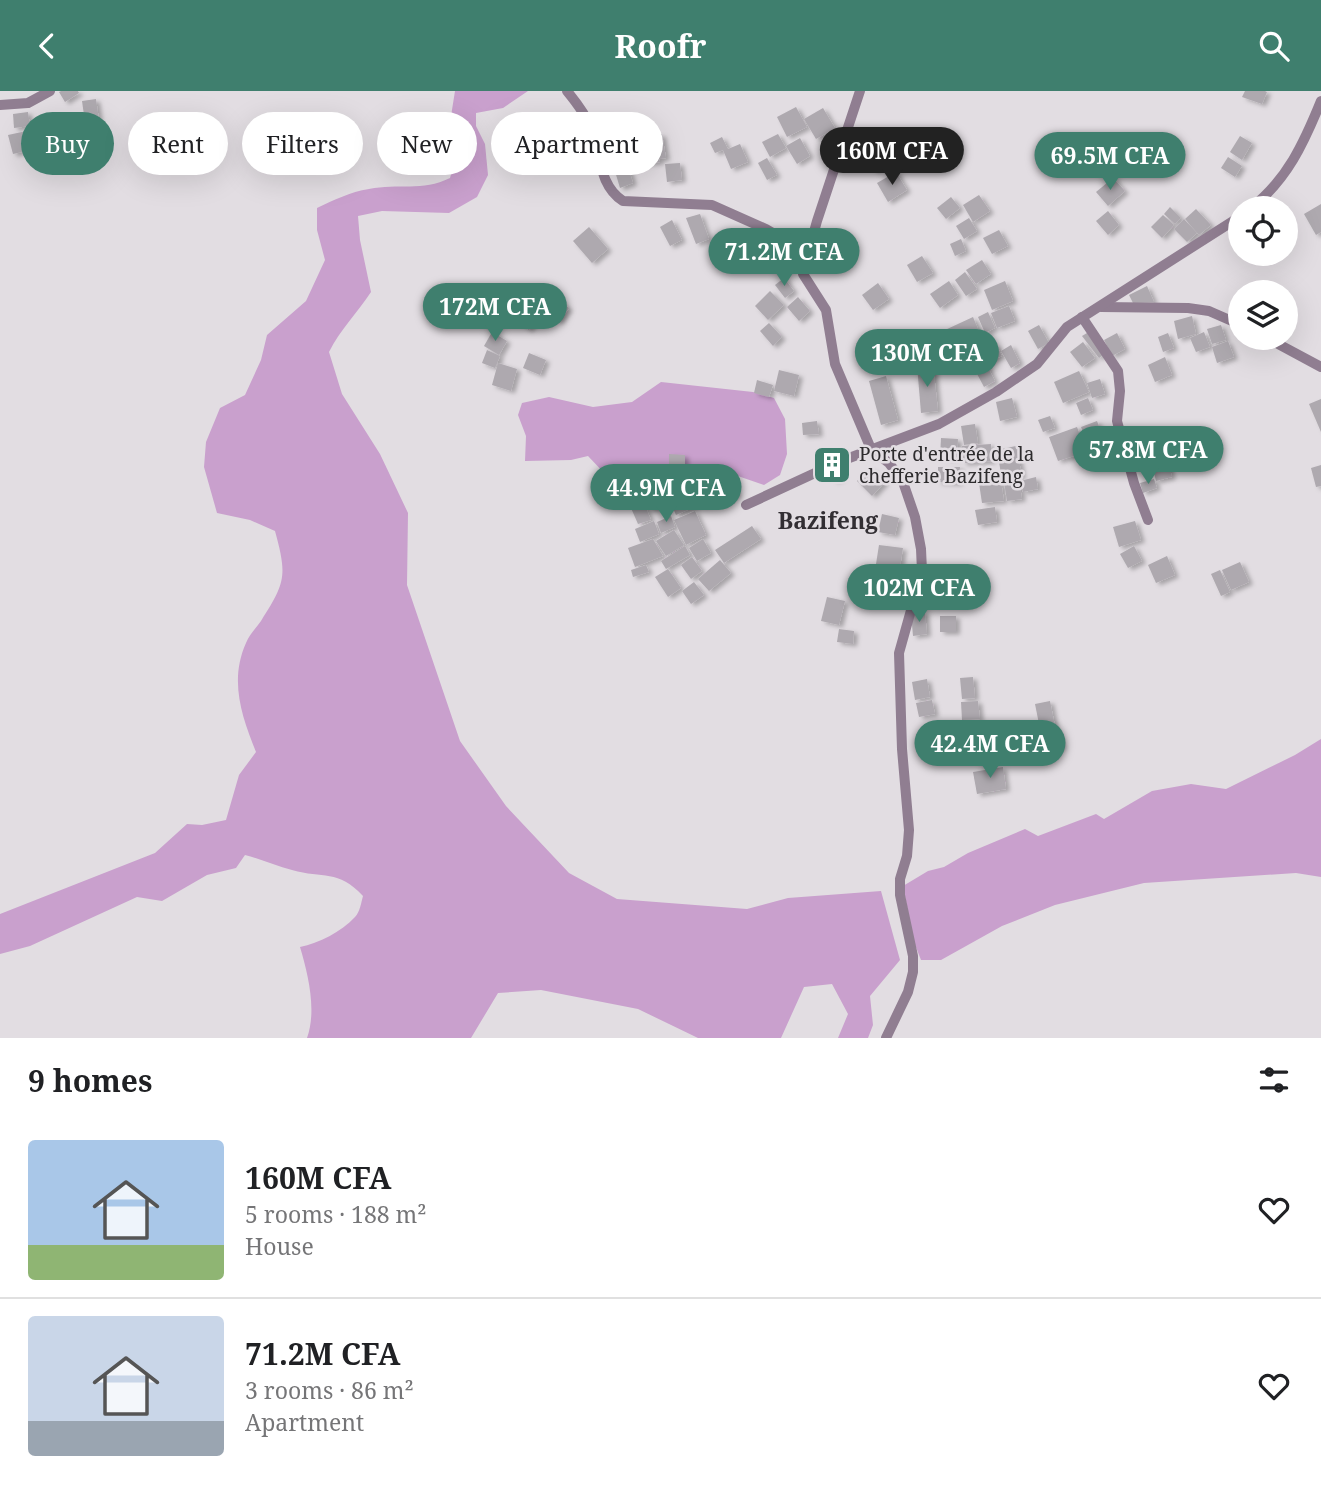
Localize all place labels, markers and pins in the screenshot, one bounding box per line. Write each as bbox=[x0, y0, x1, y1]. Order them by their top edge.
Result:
pin: 160M CFA bbox=[820, 127, 964, 187]
pin: 69.5M CFA bbox=[1030, 133, 1190, 192]
pin: 71.2M CFA bbox=[704, 229, 864, 288]
pin: 172M CFA bbox=[423, 283, 567, 343]
pin: 130M CFA bbox=[855, 329, 999, 389]
pin: 57.8M CFA bbox=[1068, 427, 1228, 486]
place label: Porte d'entrée de la chefferie Bazifeng bbox=[859, 441, 1034, 489]
building icon: Porte d'entrée de la chefferie Bazifeng bbox=[811, 444, 853, 486]
pin: 44.9M CFA bbox=[586, 465, 746, 524]
pin: 102M CFA bbox=[847, 565, 991, 624]
pin: 42.4M CFA bbox=[910, 721, 1070, 780]

